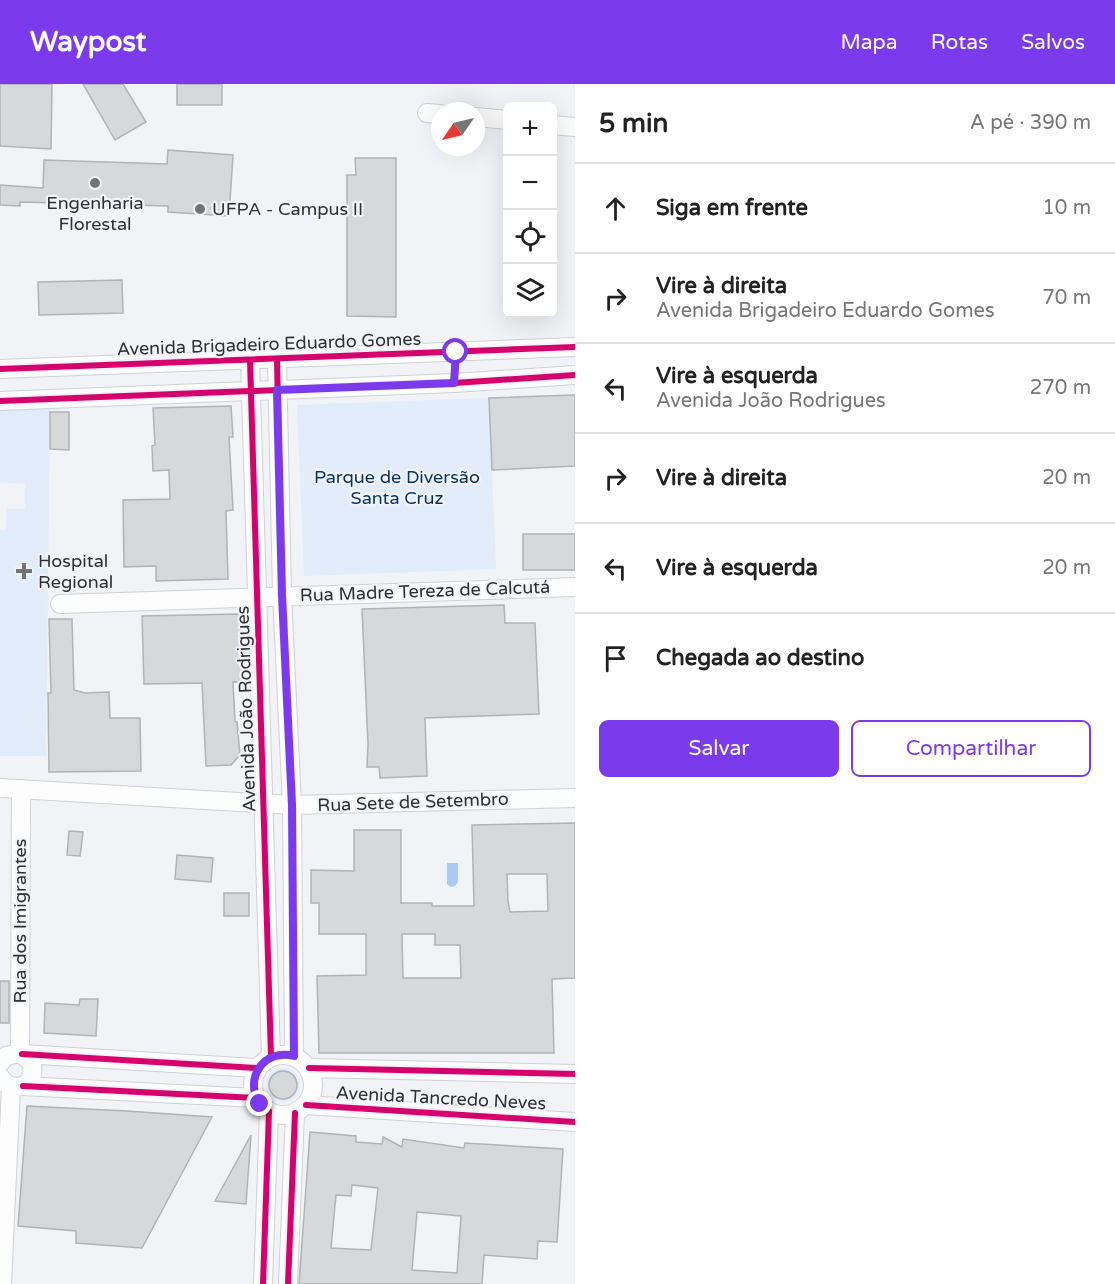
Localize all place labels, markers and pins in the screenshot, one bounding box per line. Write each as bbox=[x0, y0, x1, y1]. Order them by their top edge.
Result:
marker: Engenharia Florestal bbox=[88, 176, 102, 190]
place label: Engenharia Florestal bbox=[46, 192, 144, 235]
place label: UFPA - Campus II bbox=[212, 198, 363, 220]
marker: UFPA - Campus II bbox=[193, 202, 207, 216]
place label: Hospital Regional bbox=[38, 550, 113, 593]
marker: Hospital Regional bbox=[15, 562, 33, 580]

